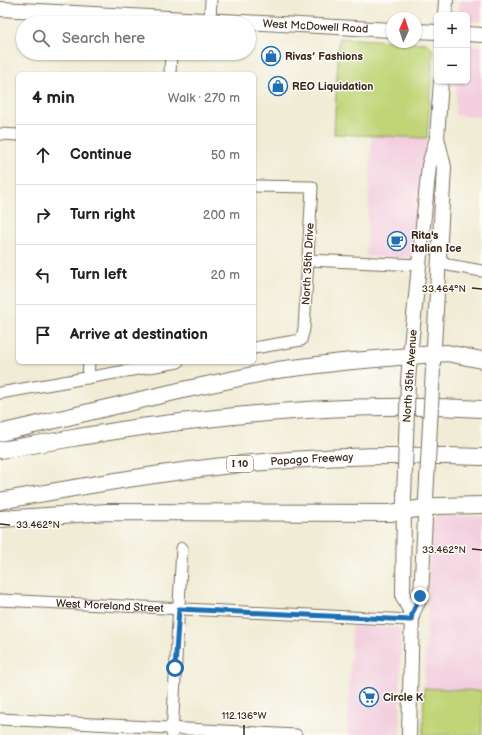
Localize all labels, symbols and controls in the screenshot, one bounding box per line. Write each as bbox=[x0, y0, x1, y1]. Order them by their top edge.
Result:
north arrow bbox=[386, 12, 422, 48]
map controls bbox=[434, 12, 470, 84]
button: + bbox=[434, 12, 470, 48]
search box bbox=[16, 16, 256, 60]
street label: West McDowell Road bbox=[263, 17, 369, 35]
icon: search bbox=[30, 27, 52, 49]
text: Search here bbox=[62, 29, 145, 48]
shop icon: Rivas’ Fashions bbox=[260, 45, 282, 67]
button: − bbox=[434, 48, 470, 84]
place label: Rivas’ Fashions bbox=[285, 50, 364, 63]
shop icon: REO Liquidation bbox=[267, 75, 289, 97]
place label: REO Liquidation bbox=[292, 80, 373, 93]
text: 4 min bbox=[32, 88, 75, 108]
text: Walk · 270 m bbox=[168, 90, 240, 106]
icon: ahead bbox=[32, 144, 54, 166]
text: Continue bbox=[70, 145, 132, 164]
text: 50 m bbox=[211, 147, 240, 163]
icon: right bbox=[32, 204, 54, 226]
text: Turn right bbox=[70, 205, 135, 224]
text: 200 m bbox=[203, 207, 240, 223]
street label: North 35th Drive bbox=[299, 222, 317, 305]
place label: Rita's Italian Ice bbox=[411, 229, 462, 255]
cafe icon: Rita's Italian Ice bbox=[386, 230, 408, 252]
icon: left bbox=[32, 264, 54, 286]
text: Turn left bbox=[70, 265, 127, 284]
text: 20 m bbox=[210, 267, 240, 283]
text: 33.464°N bbox=[422, 283, 466, 295]
icon: arrive bbox=[32, 324, 54, 346]
text: Arrive at destination bbox=[70, 325, 208, 344]
street label: North 35th Avenue bbox=[400, 328, 420, 423]
street label: Papago Freeway bbox=[270, 450, 354, 468]
road number: I 10 bbox=[227, 456, 253, 472]
text: 33.462°N bbox=[16, 519, 60, 531]
text: 33.462°N bbox=[422, 544, 466, 556]
route end bbox=[411, 587, 429, 605]
street label: West Moreland Street bbox=[56, 596, 165, 614]
route start bbox=[166, 659, 184, 677]
supermarket icon: Circle K bbox=[358, 686, 380, 708]
place label: Circle K bbox=[383, 691, 424, 704]
text: 112.136°W bbox=[221, 710, 267, 722]

